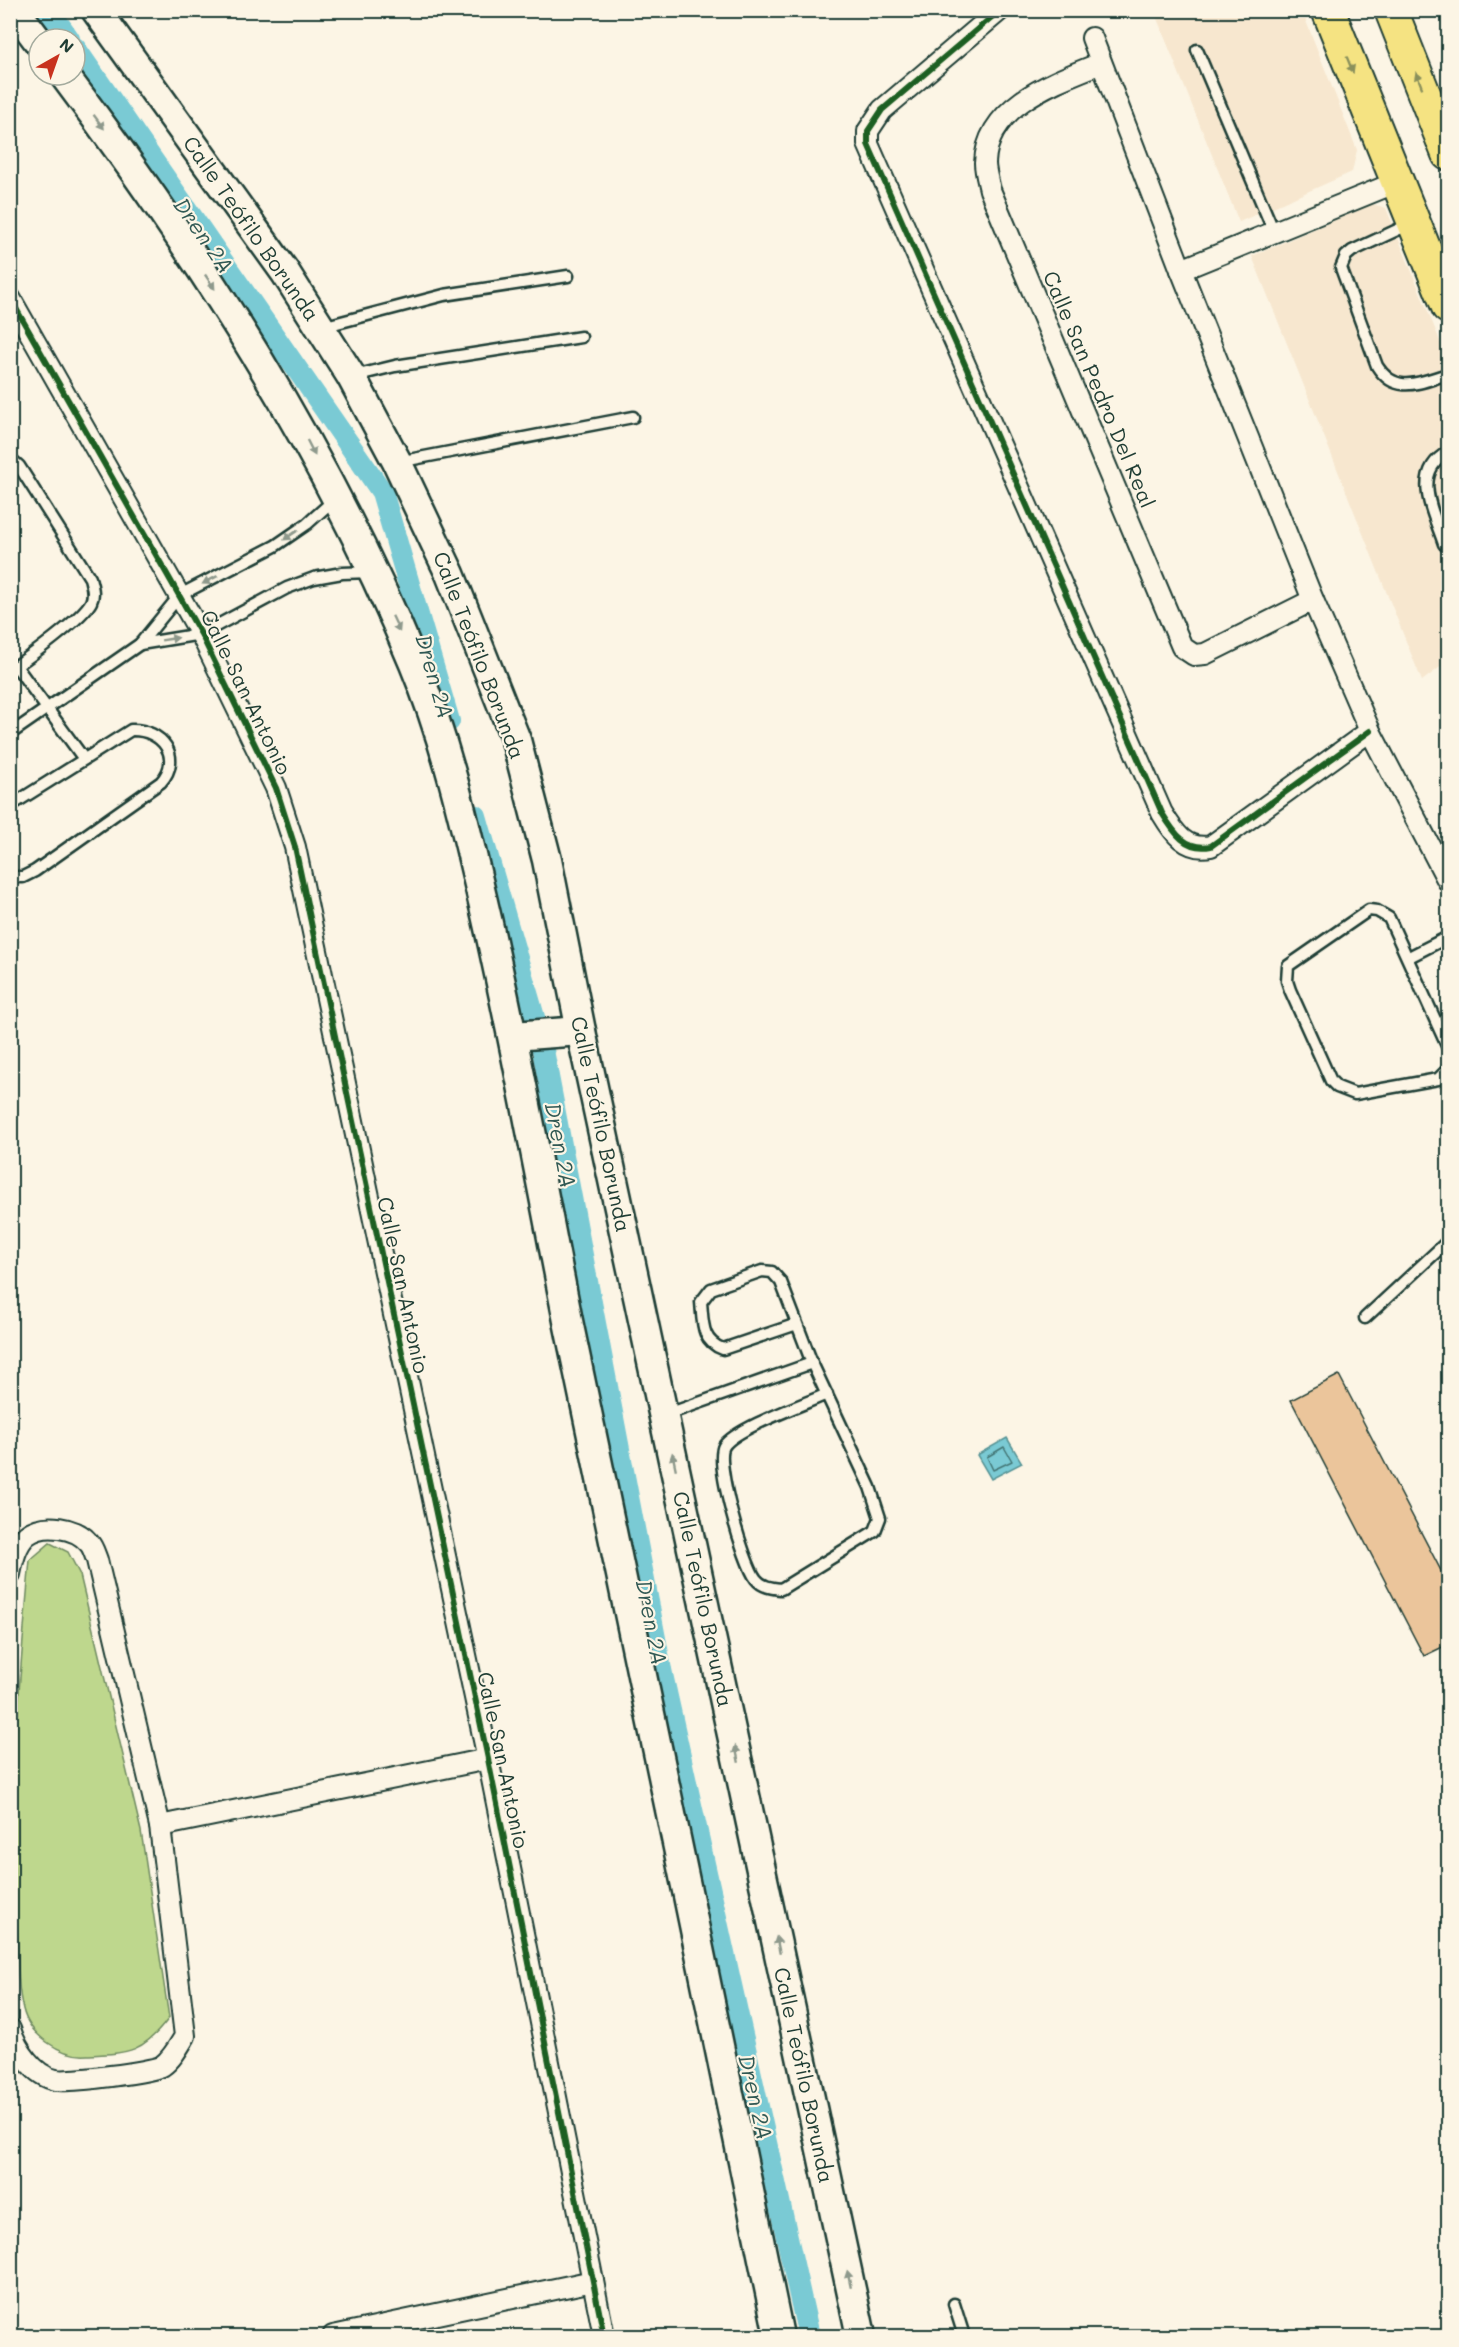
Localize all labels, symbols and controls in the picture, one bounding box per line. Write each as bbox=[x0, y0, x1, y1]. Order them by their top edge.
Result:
north arrow bbox=[27, 27, 87, 87]
text: N bbox=[56, 33, 78, 57]
one-way arrow bbox=[1346, 56, 1355, 74]
one-way arrow bbox=[1414, 71, 1424, 89]
one-way arrow bbox=[92, 114, 104, 129]
street label: Calle Teófilo Borunda bbox=[178, 130, 326, 326]
water label: Dren 2A bbox=[167, 191, 241, 279]
street label: Calle San Pedro Del Real bbox=[1038, 267, 1162, 511]
one-way arrow bbox=[204, 274, 215, 290]
one-way arrow bbox=[307, 440, 316, 457]
one-way arrow bbox=[284, 529, 300, 541]
street label: Calle Teófilo Borunda bbox=[428, 547, 532, 763]
one-way arrow bbox=[202, 575, 219, 585]
street label: Calle San Antonio bbox=[195, 605, 299, 779]
one-way arrow bbox=[391, 616, 400, 633]
water label: Dren 2A bbox=[409, 630, 461, 722]
one-way arrow bbox=[161, 635, 180, 644]
street label: Calle Teófilo Borunda bbox=[566, 1014, 638, 1234]
water label: Dren 2A bbox=[539, 1100, 583, 1190]
street label: Calle San Antonio bbox=[372, 1194, 436, 1376]
one-way arrow bbox=[669, 1451, 678, 1470]
street label: Calle Teófilo Borunda bbox=[668, 1489, 740, 1709]
water label: Dren 2A bbox=[630, 1577, 674, 1667]
street label: Calle San Antonio bbox=[472, 1669, 536, 1851]
one-way arrow bbox=[732, 1744, 741, 1763]
one-way arrow bbox=[772, 1936, 782, 1954]
street label: Calle Teófilo Borunda bbox=[769, 1965, 841, 2185]
water label: Dren 2A bbox=[732, 2052, 780, 2142]
one-way arrow bbox=[844, 2270, 853, 2289]

